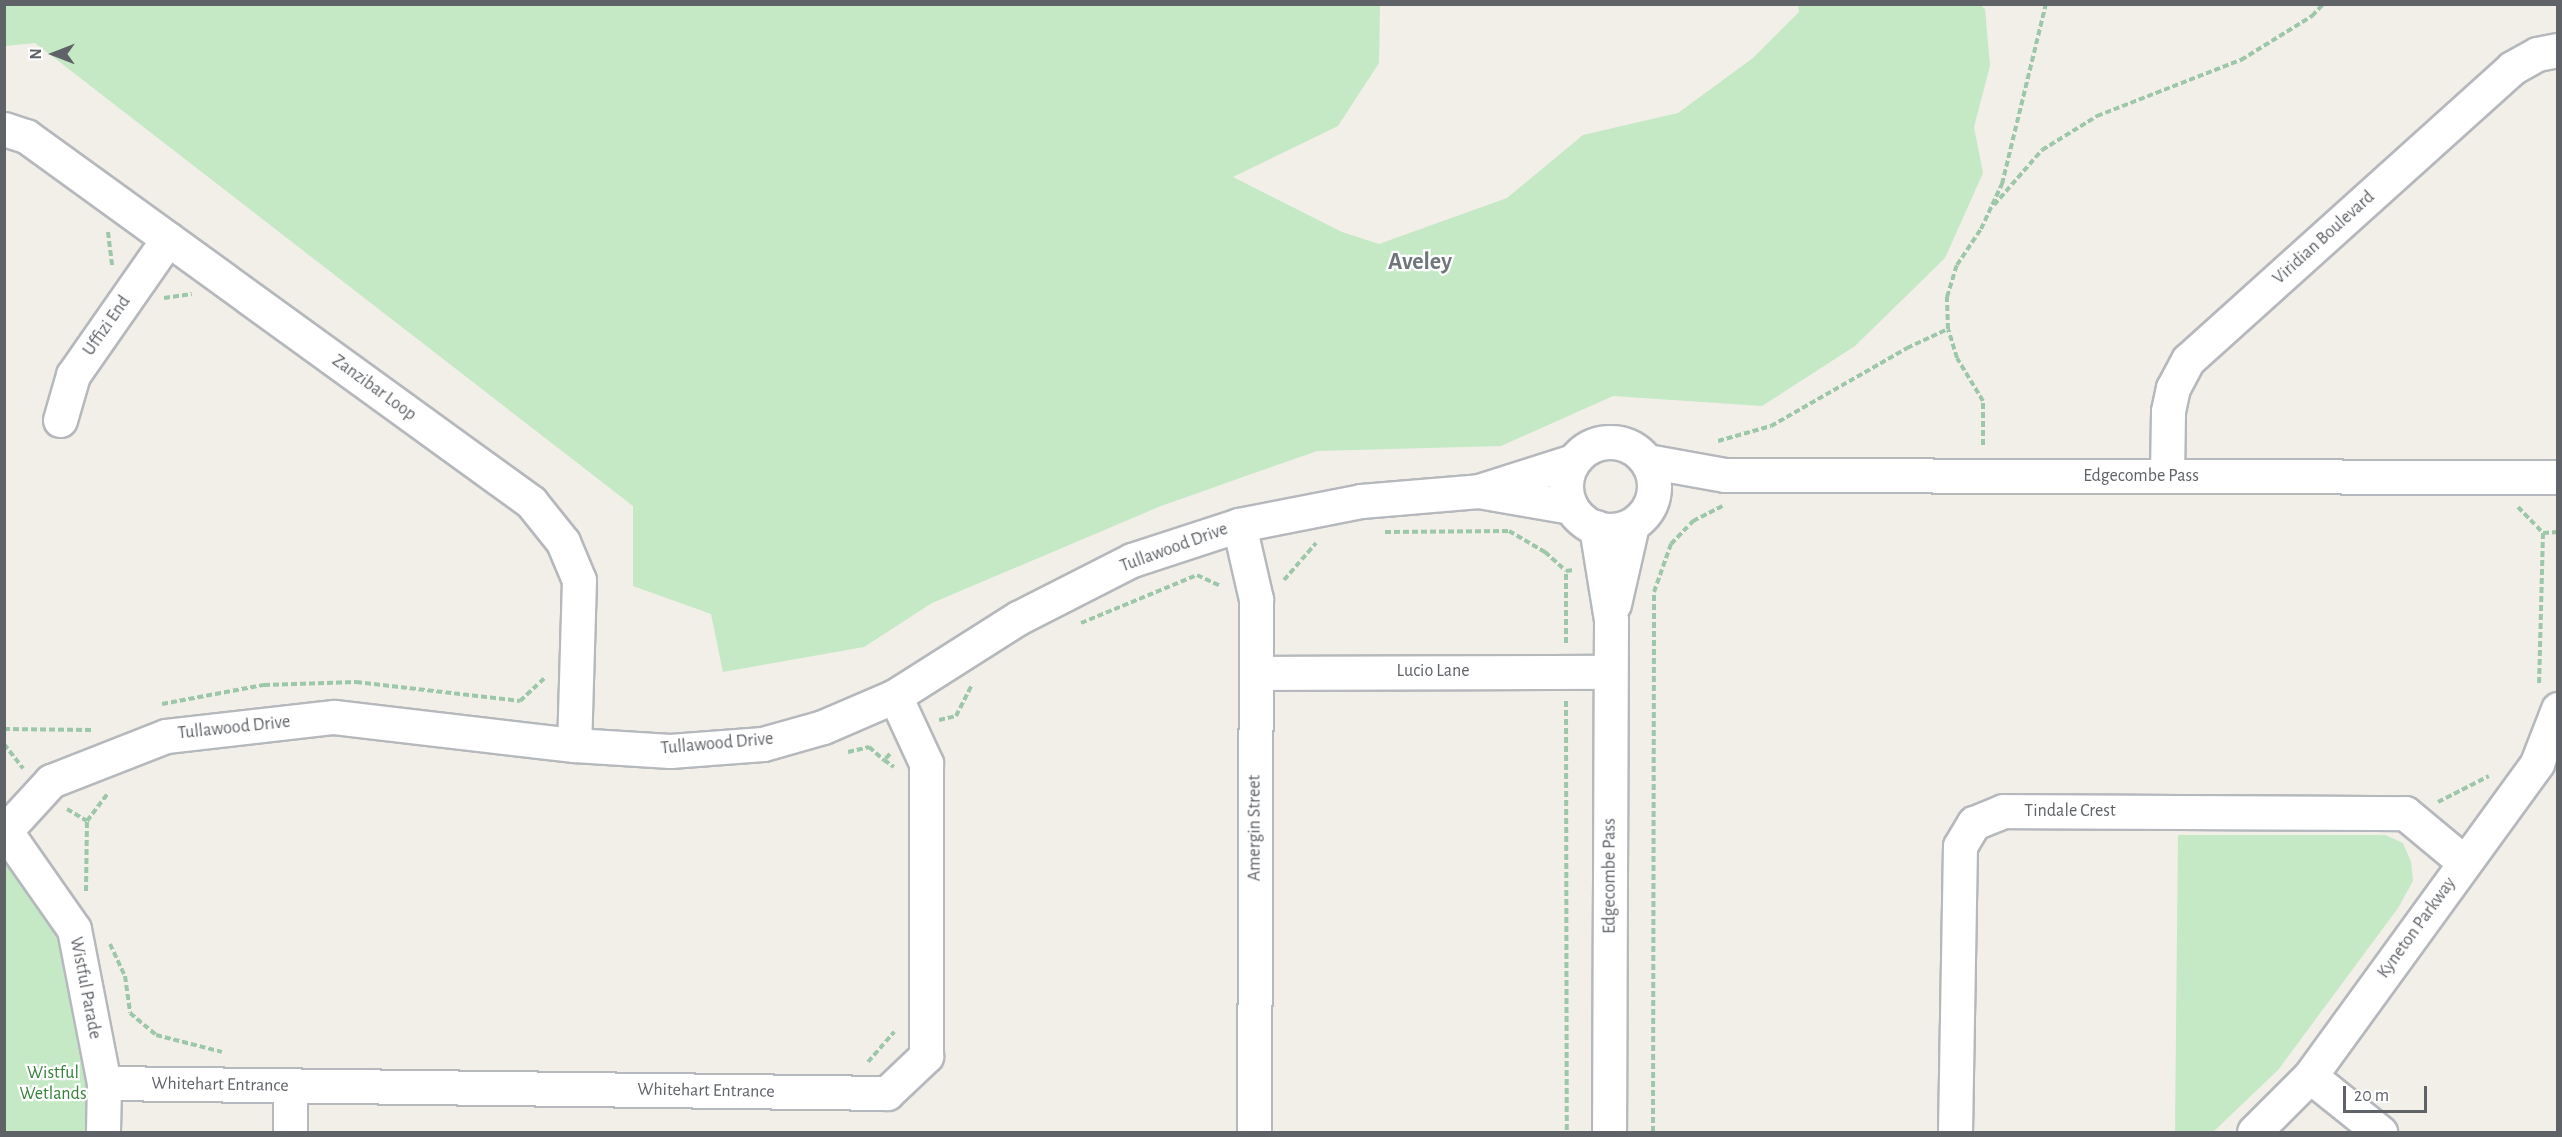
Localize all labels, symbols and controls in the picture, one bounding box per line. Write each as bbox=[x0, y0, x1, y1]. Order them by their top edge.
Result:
north arrow bbox=[24, 24, 84, 84]
text: N bbox=[28, 48, 44, 60]
street label: Viridian Boulevard bbox=[2269, 187, 2379, 289]
district label: Aveley bbox=[1388, 249, 1452, 277]
street label: Uffizi End bbox=[78, 292, 136, 360]
street label: Zanzibar Loop bbox=[328, 350, 420, 426]
street label: Edgecombe Pass bbox=[2083, 465, 2199, 487]
street label: Tullawood Drive bbox=[1117, 519, 1231, 577]
street label: Lucio Lane bbox=[1397, 660, 1469, 682]
street label: Tullawood Drive bbox=[177, 711, 291, 745]
street label: Tullawood Drive bbox=[660, 728, 774, 760]
street label: Amergin Street bbox=[1244, 775, 1266, 881]
street label: Tindale Crest bbox=[2024, 800, 2116, 822]
street label: Edgecombe Pass bbox=[1599, 818, 1621, 934]
street label: Kyneton Parkway bbox=[2373, 873, 2461, 983]
street label: Wistful Parade bbox=[65, 935, 105, 1041]
park label: Wistful Wetlands bbox=[19, 1063, 87, 1106]
street label: Whitehart Entrance bbox=[151, 1073, 289, 1097]
scale bar bbox=[2346, 1074, 2430, 1112]
street label: Whitehart Entrance bbox=[637, 1079, 775, 1103]
text: 20 m bbox=[2354, 1087, 2389, 1105]

